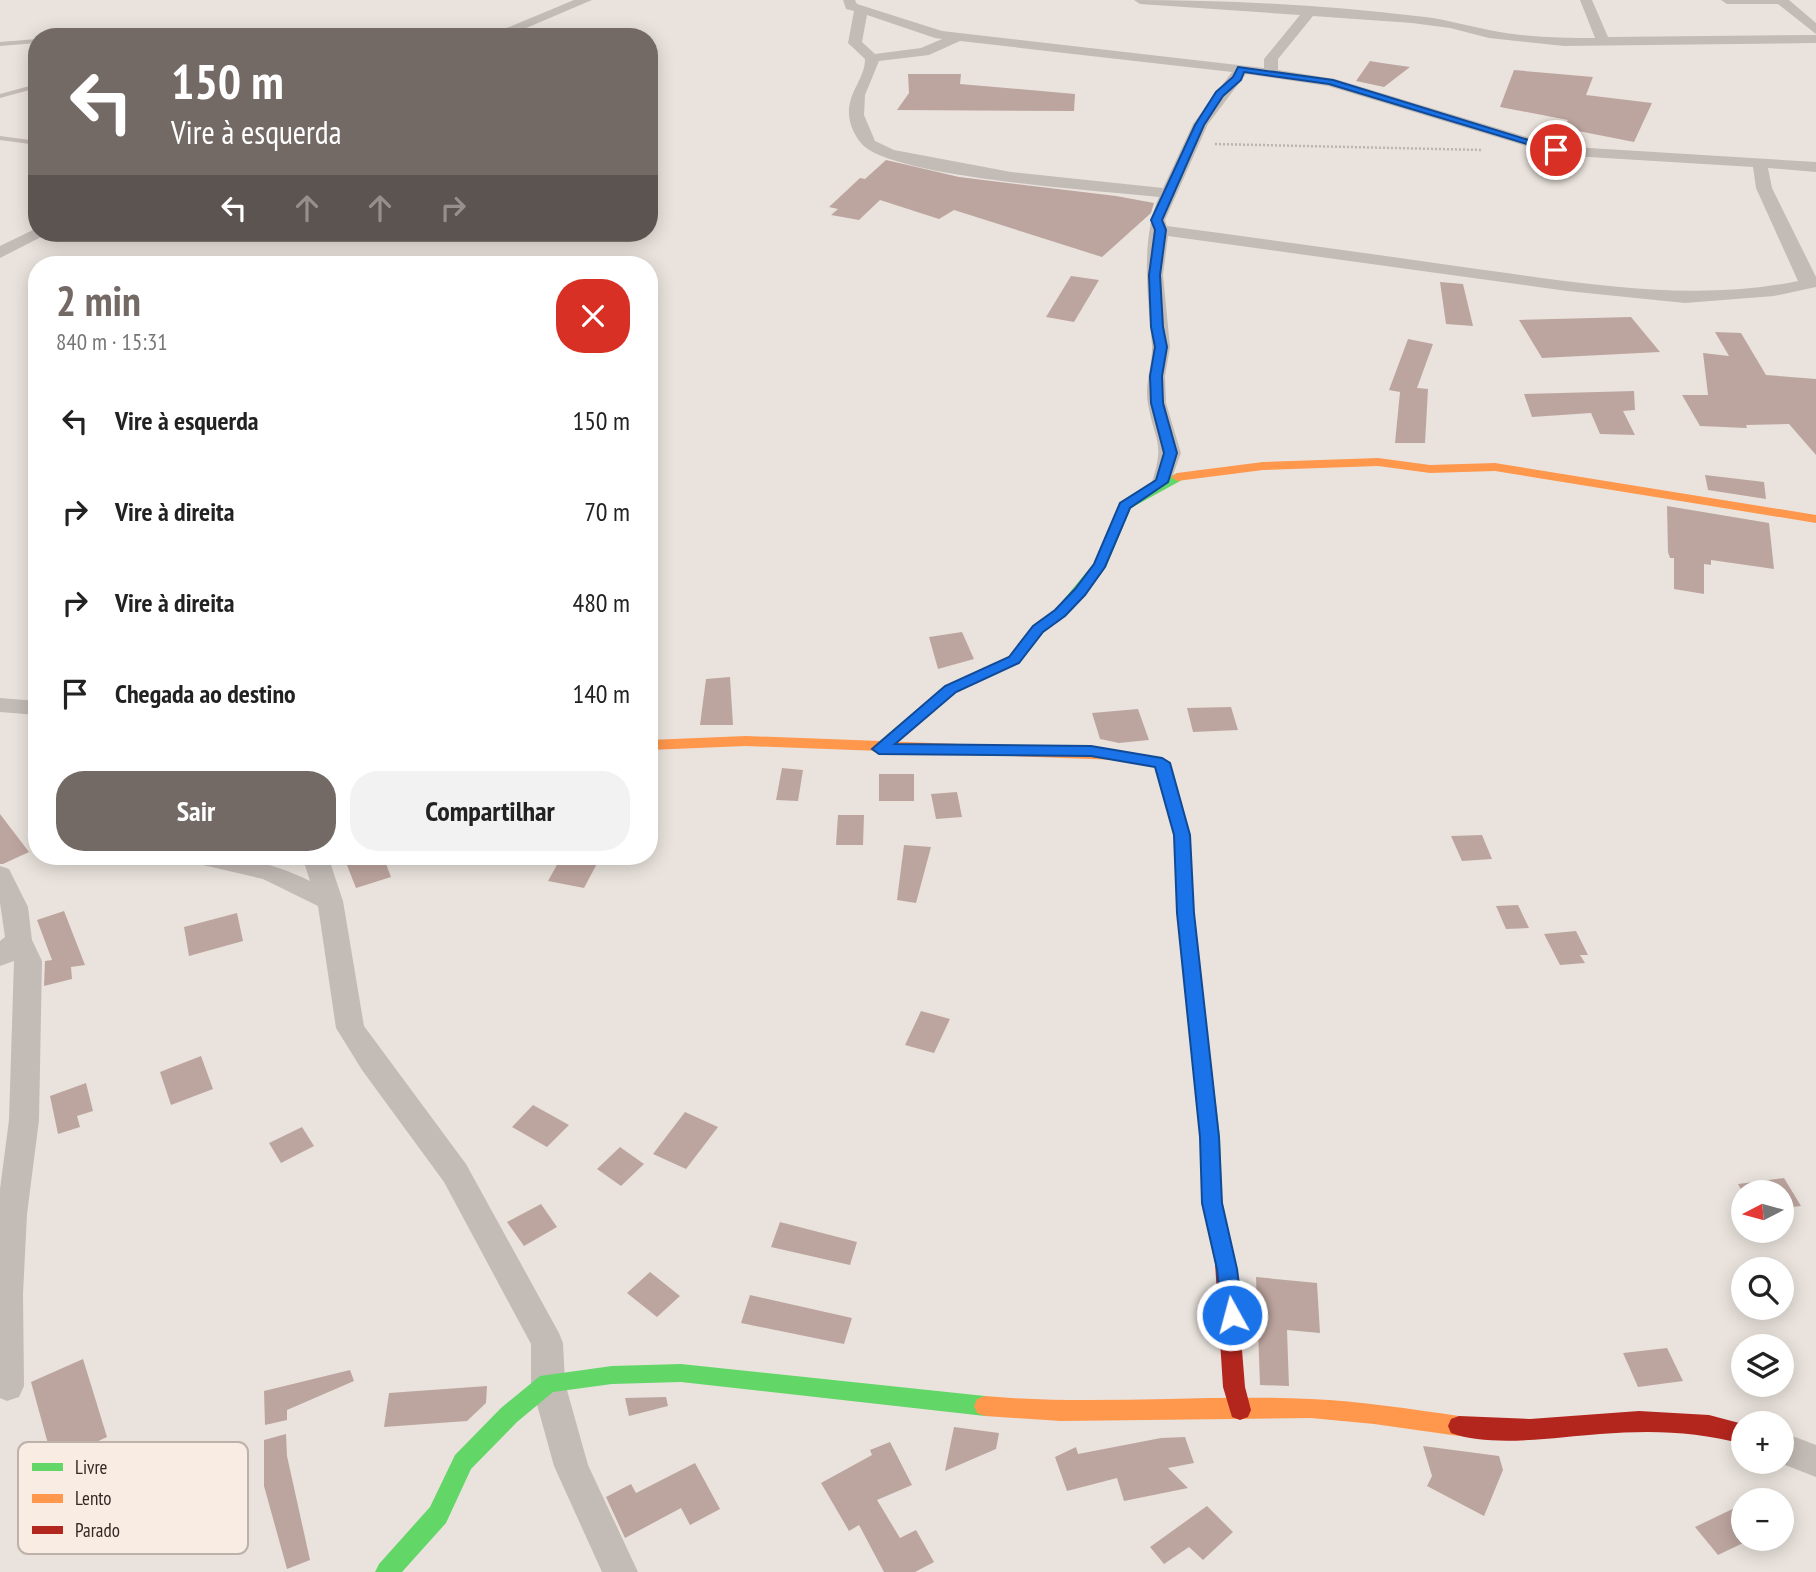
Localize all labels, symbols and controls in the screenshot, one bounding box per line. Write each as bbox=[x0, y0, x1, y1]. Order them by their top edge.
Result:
text: 150 m bbox=[171, 49, 284, 113]
icon: left bbox=[56, 56, 147, 147]
text: Vire à esquerda bbox=[171, 111, 342, 153]
pin bbox=[1526, 120, 1586, 180]
icon: arrive bbox=[1537, 131, 1575, 169]
icon: left bbox=[215, 189, 253, 227]
icon: ahead bbox=[288, 189, 326, 227]
icon: ahead bbox=[361, 189, 399, 227]
icon: right bbox=[434, 189, 472, 227]
text: 2 min bbox=[56, 273, 141, 328]
button: close bbox=[556, 279, 630, 353]
text: 840 m · 15:31 bbox=[56, 327, 168, 356]
icon: left bbox=[56, 402, 94, 440]
text: Vire à esquerda bbox=[115, 404, 258, 437]
text: 150 m bbox=[572, 404, 630, 437]
icon: right bbox=[56, 493, 94, 531]
text: Vire à direita bbox=[115, 495, 234, 528]
text: 70 m bbox=[584, 495, 630, 528]
icon: right bbox=[56, 584, 94, 622]
text: Vire à direita bbox=[115, 586, 234, 619]
text: 480 m bbox=[572, 586, 630, 619]
icon: arrive bbox=[56, 675, 94, 713]
text: Chegada ao destino bbox=[115, 677, 296, 710]
text: 140 m bbox=[572, 677, 630, 710]
button: Sair bbox=[56, 771, 336, 851]
button: Compartilhar bbox=[350, 771, 630, 851]
north arrow bbox=[1731, 1180, 1794, 1242]
map controls bbox=[1731, 1180, 1794, 1551]
button: search bbox=[1731, 1257, 1794, 1320]
position arrow bbox=[1195, 1278, 1269, 1352]
button: layers bbox=[1731, 1334, 1794, 1397]
button: + bbox=[1731, 1411, 1794, 1474]
legend bbox=[18, 1442, 248, 1554]
text: Livre bbox=[75, 1455, 108, 1479]
text: Lento bbox=[75, 1486, 112, 1510]
button: − bbox=[1731, 1488, 1794, 1551]
text: Parado bbox=[75, 1518, 120, 1542]

